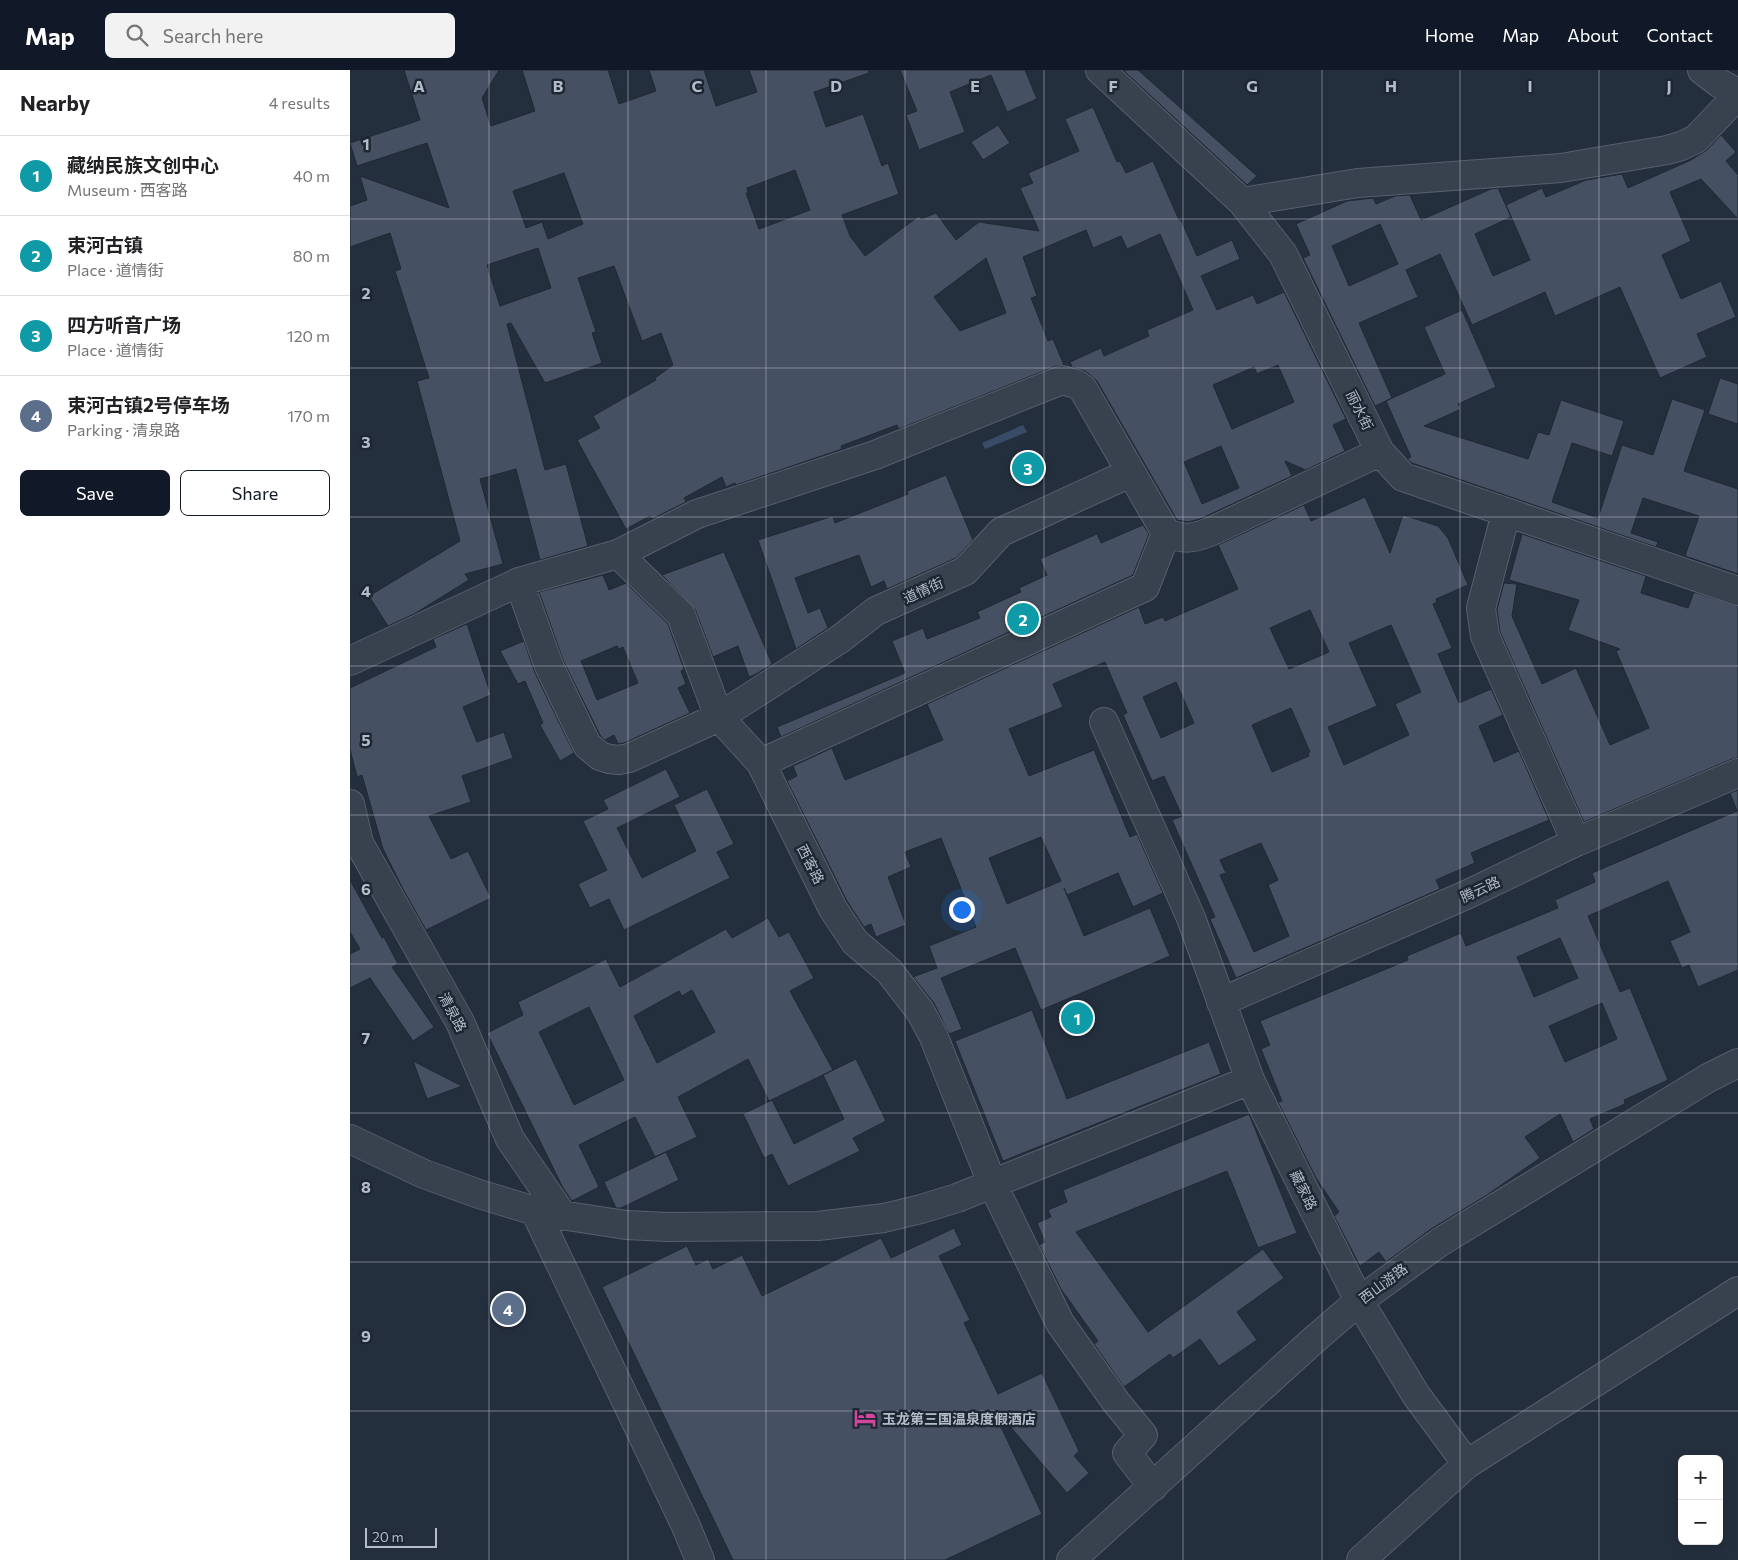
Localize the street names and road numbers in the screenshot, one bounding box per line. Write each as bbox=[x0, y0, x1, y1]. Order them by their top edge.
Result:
street label: 丽水街 bbox=[1343, 387, 1377, 433]
street label: 道情街 bbox=[900, 573, 946, 607]
street label: 西客路 bbox=[794, 841, 828, 887]
street label: 腾云路 bbox=[1457, 872, 1503, 906]
street label: 清泉路 bbox=[436, 989, 470, 1035]
street label: 藏家路 bbox=[1287, 1167, 1321, 1213]
street label: 西山游路 bbox=[1356, 1259, 1410, 1307]

